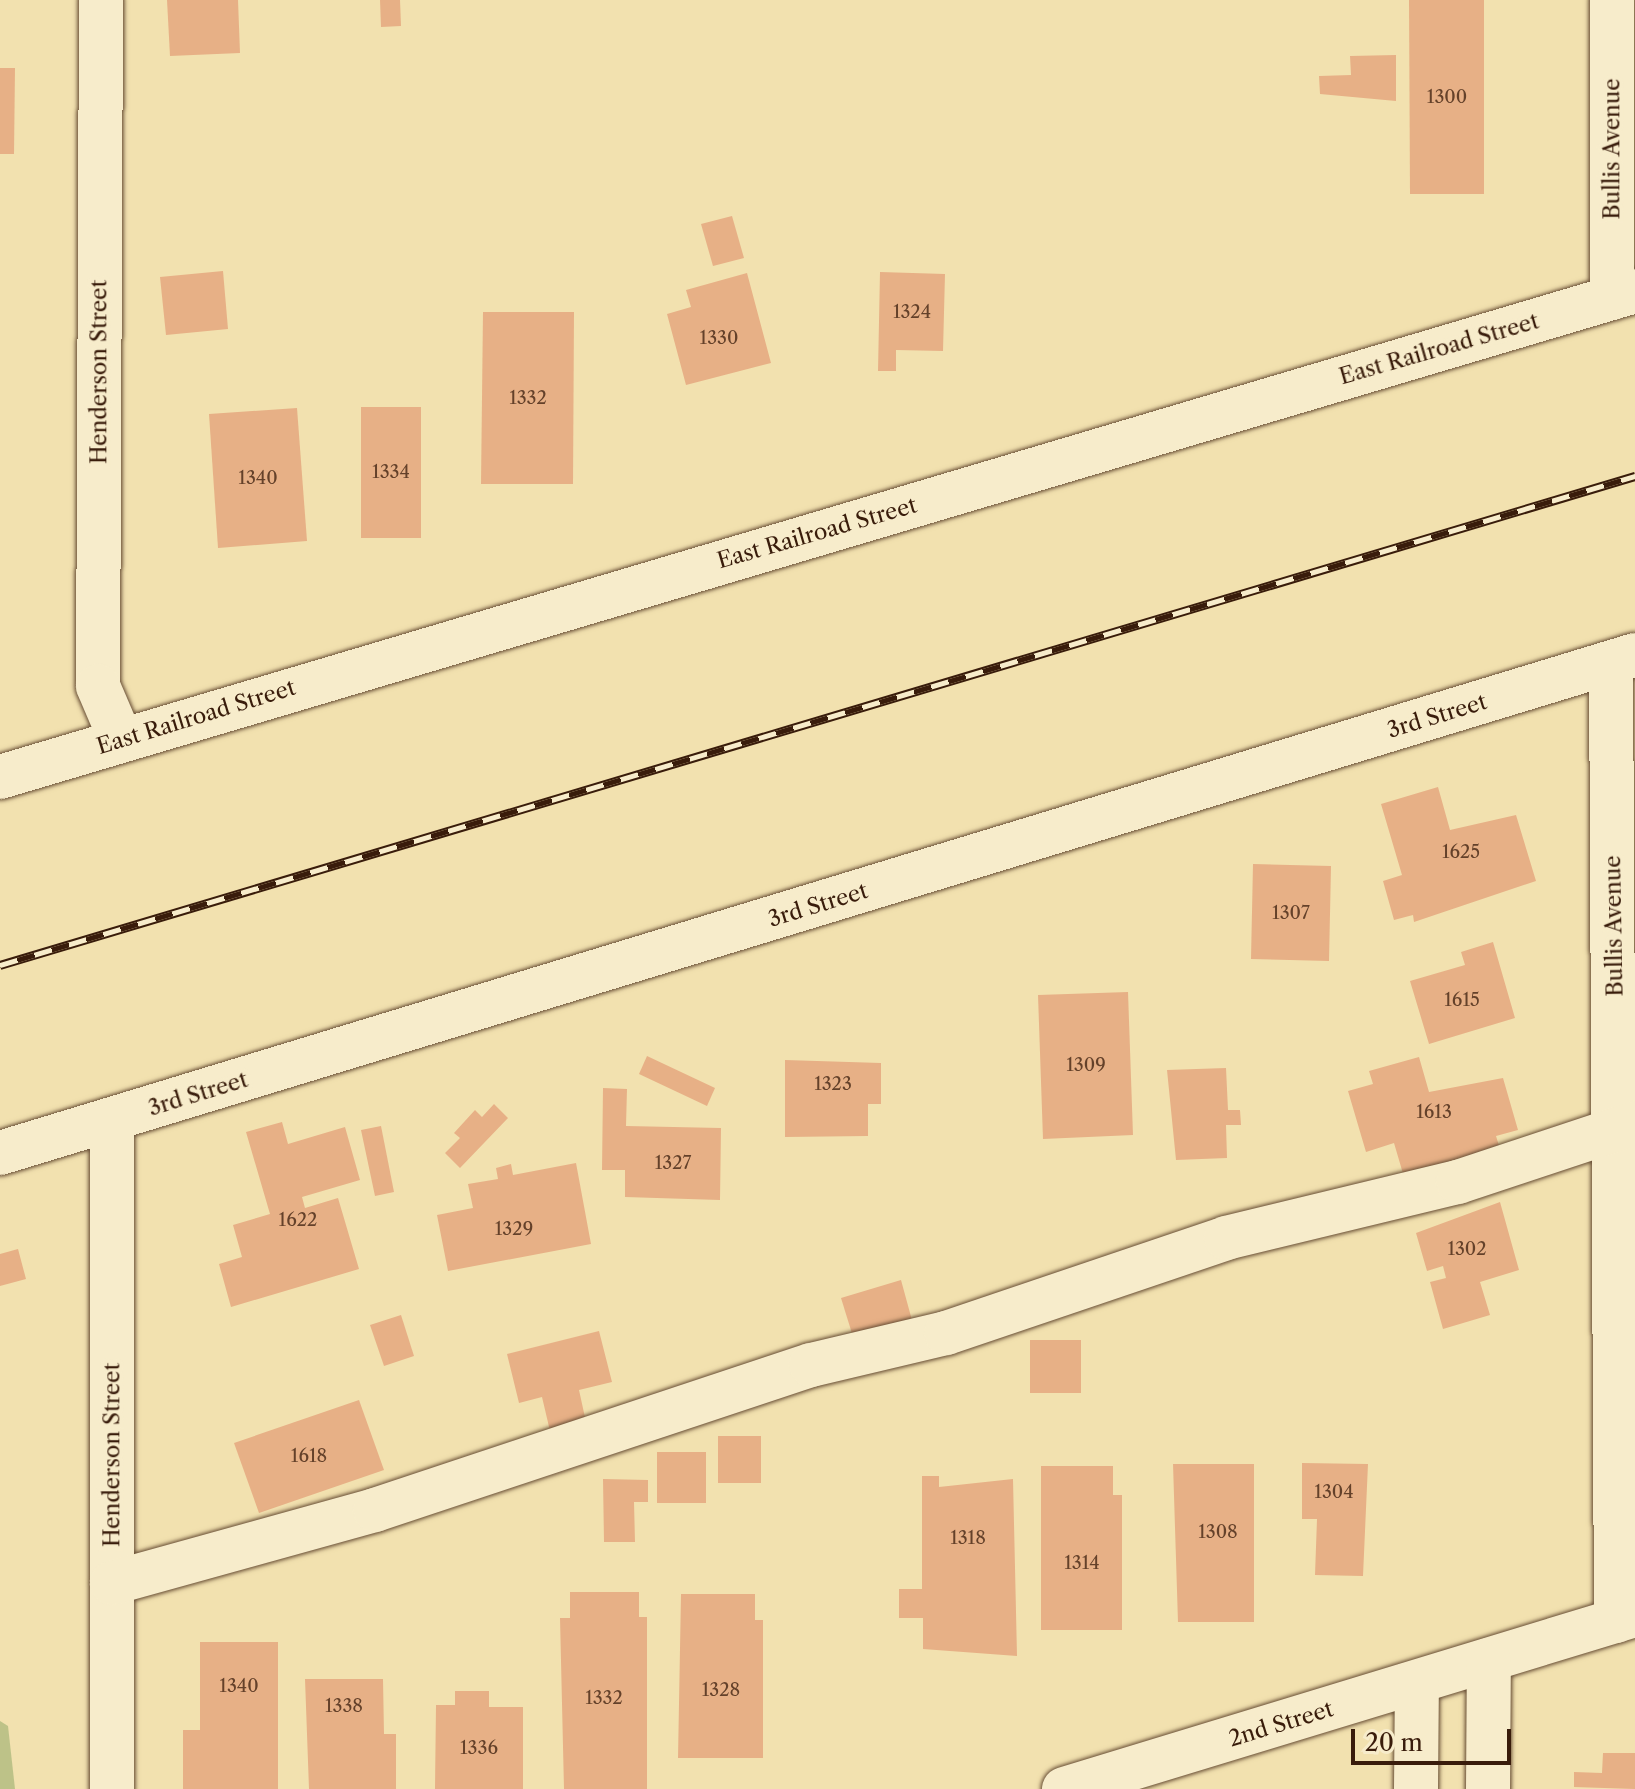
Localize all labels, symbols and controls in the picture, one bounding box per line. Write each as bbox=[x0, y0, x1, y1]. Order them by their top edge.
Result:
street label: Bullis Avenue bbox=[1599, 78, 1625, 220]
house number: 1300 bbox=[1427, 86, 1467, 108]
street label: Henderson Street bbox=[86, 280, 112, 464]
house number: 1324 bbox=[893, 301, 931, 323]
street label: East Railroad Street bbox=[1336, 308, 1542, 390]
house number: 1330 bbox=[700, 327, 738, 349]
house number: 1332 bbox=[509, 387, 547, 409]
house number: 1334 bbox=[372, 461, 410, 483]
house number: 1340 bbox=[238, 467, 278, 489]
street label: East Railroad Street bbox=[714, 492, 920, 574]
street label: East Railroad Street bbox=[93, 674, 299, 760]
street label: 3rd Street bbox=[1384, 688, 1490, 744]
house number: 1625 bbox=[1442, 841, 1480, 863]
street label: Bullis Avenue bbox=[1600, 855, 1628, 997]
street label: 3rd Street bbox=[765, 877, 871, 933]
house number: 1307 bbox=[1272, 902, 1310, 924]
house number: 1615 bbox=[1444, 989, 1480, 1011]
house number: 1309 bbox=[1066, 1054, 1106, 1076]
street label: 3rd Street bbox=[145, 1066, 251, 1122]
house number: 1323 bbox=[814, 1073, 852, 1095]
house number: 1613 bbox=[1416, 1101, 1452, 1123]
house number: 1327 bbox=[655, 1152, 691, 1174]
house number: 1622 bbox=[279, 1209, 317, 1231]
house number: 1329 bbox=[495, 1218, 533, 1240]
house number: 1302 bbox=[1447, 1238, 1487, 1260]
street label: Henderson Street bbox=[99, 1363, 125, 1547]
house number: 1618 bbox=[291, 1445, 327, 1467]
house number: 1304 bbox=[1314, 1481, 1354, 1503]
house number: 1308 bbox=[1198, 1521, 1238, 1543]
house number: 1318 bbox=[950, 1527, 986, 1549]
house number: 1314 bbox=[1064, 1552, 1100, 1574]
house number: 1340 bbox=[219, 1675, 259, 1697]
house number: 1328 bbox=[702, 1679, 740, 1701]
house number: 1332 bbox=[585, 1687, 623, 1709]
house number: 1338 bbox=[325, 1695, 363, 1717]
street label: 2nd Street bbox=[1225, 1696, 1337, 1752]
scale bar bbox=[1355, 1713, 1515, 1763]
text: 20 m bbox=[1365, 1728, 1423, 1757]
house number: 1336 bbox=[460, 1737, 498, 1759]

